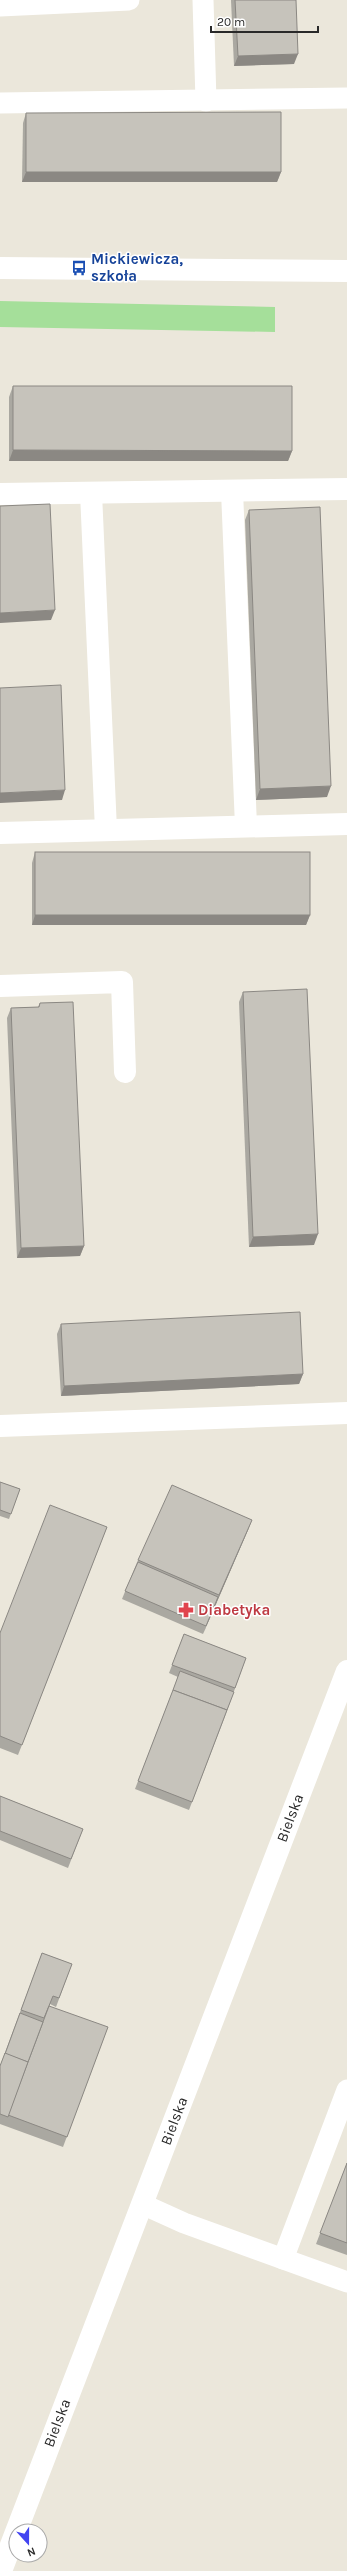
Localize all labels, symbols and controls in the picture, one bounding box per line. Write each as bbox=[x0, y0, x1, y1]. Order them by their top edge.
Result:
scale bar bbox=[211, 8, 318, 34]
text: 20 m bbox=[217, 15, 245, 29]
place label: Mickiewicza, szkoła bbox=[91, 250, 183, 285]
bus stop icon: Mickiewicza, szkoła bbox=[70, 259, 88, 277]
pharmacy icon: Diabetyka bbox=[177, 1601, 195, 1619]
place label: Diabetyka bbox=[198, 1601, 270, 1619]
street label: Bielska bbox=[273, 1791, 307, 1845]
street label: Bielska bbox=[157, 2094, 191, 2148]
street label: Bielska bbox=[40, 2396, 74, 2450]
north arrow bbox=[8, 2523, 48, 2563]
text: N bbox=[25, 2544, 37, 2559]

